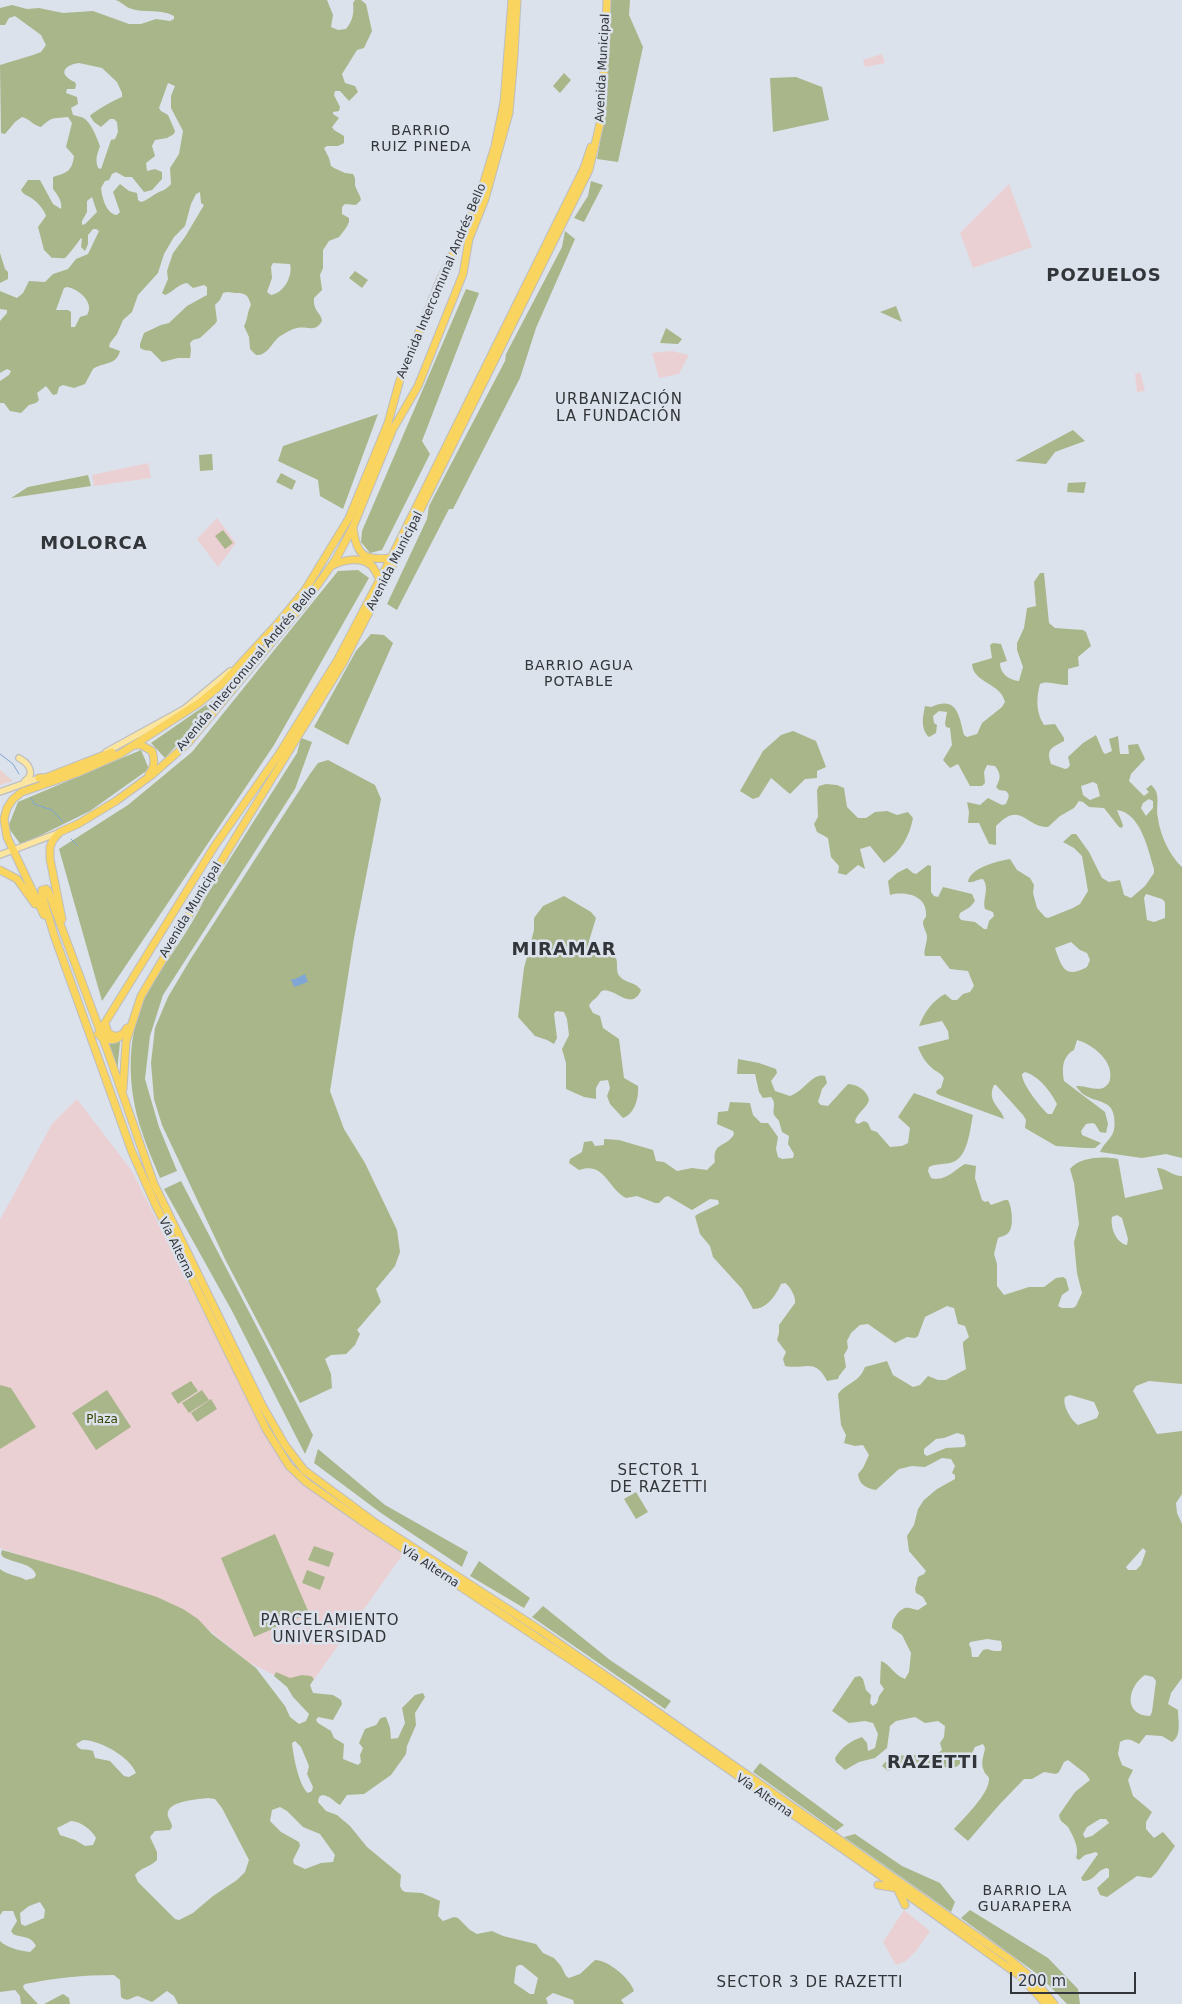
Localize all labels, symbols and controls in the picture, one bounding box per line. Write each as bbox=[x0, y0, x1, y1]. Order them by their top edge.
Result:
street label: Avenida Municipal bbox=[593, 13, 613, 123]
district label: BARRIO RUIZ PINEDA bbox=[369, 123, 473, 156]
street label: Avenida Intercomunal Andrés Bello bbox=[394, 181, 490, 381]
district label: POZUELOS bbox=[1045, 265, 1163, 287]
district label: URBANIZACIÓN LA FUNDACIÓN bbox=[554, 391, 684, 426]
street label: Avenida Municipal bbox=[364, 509, 426, 613]
district label: MOLORCA bbox=[39, 533, 149, 555]
street label: Avenida Intercomunal Andrés Bello bbox=[174, 584, 320, 754]
district label: BARRIO AGUA POTABLE bbox=[523, 658, 635, 690]
street label: Avenida Municipal bbox=[157, 860, 225, 960]
district label: MIRAMAR bbox=[511, 939, 617, 961]
street label: Vía Alterna bbox=[155, 1215, 197, 1281]
park label: Plaza bbox=[86, 1413, 118, 1427]
district label: SECTOR 1 DE RAZETTI bbox=[609, 1462, 709, 1497]
street label: Vía Alterna bbox=[398, 1543, 462, 1591]
district label: PARCELAMIENTO UNIVERSIDAD bbox=[259, 1612, 401, 1647]
district label: RAZETTI bbox=[886, 1752, 980, 1774]
street label: Vía Alterna bbox=[733, 1771, 795, 1821]
district label: BARRIO LA GUARAPERA bbox=[977, 1883, 1073, 1915]
scale bar bbox=[1012, 1962, 1138, 1994]
text: 200 m bbox=[1018, 1972, 1066, 1990]
district label: SECTOR 3 DE RAZETTI bbox=[714, 1974, 906, 1992]

